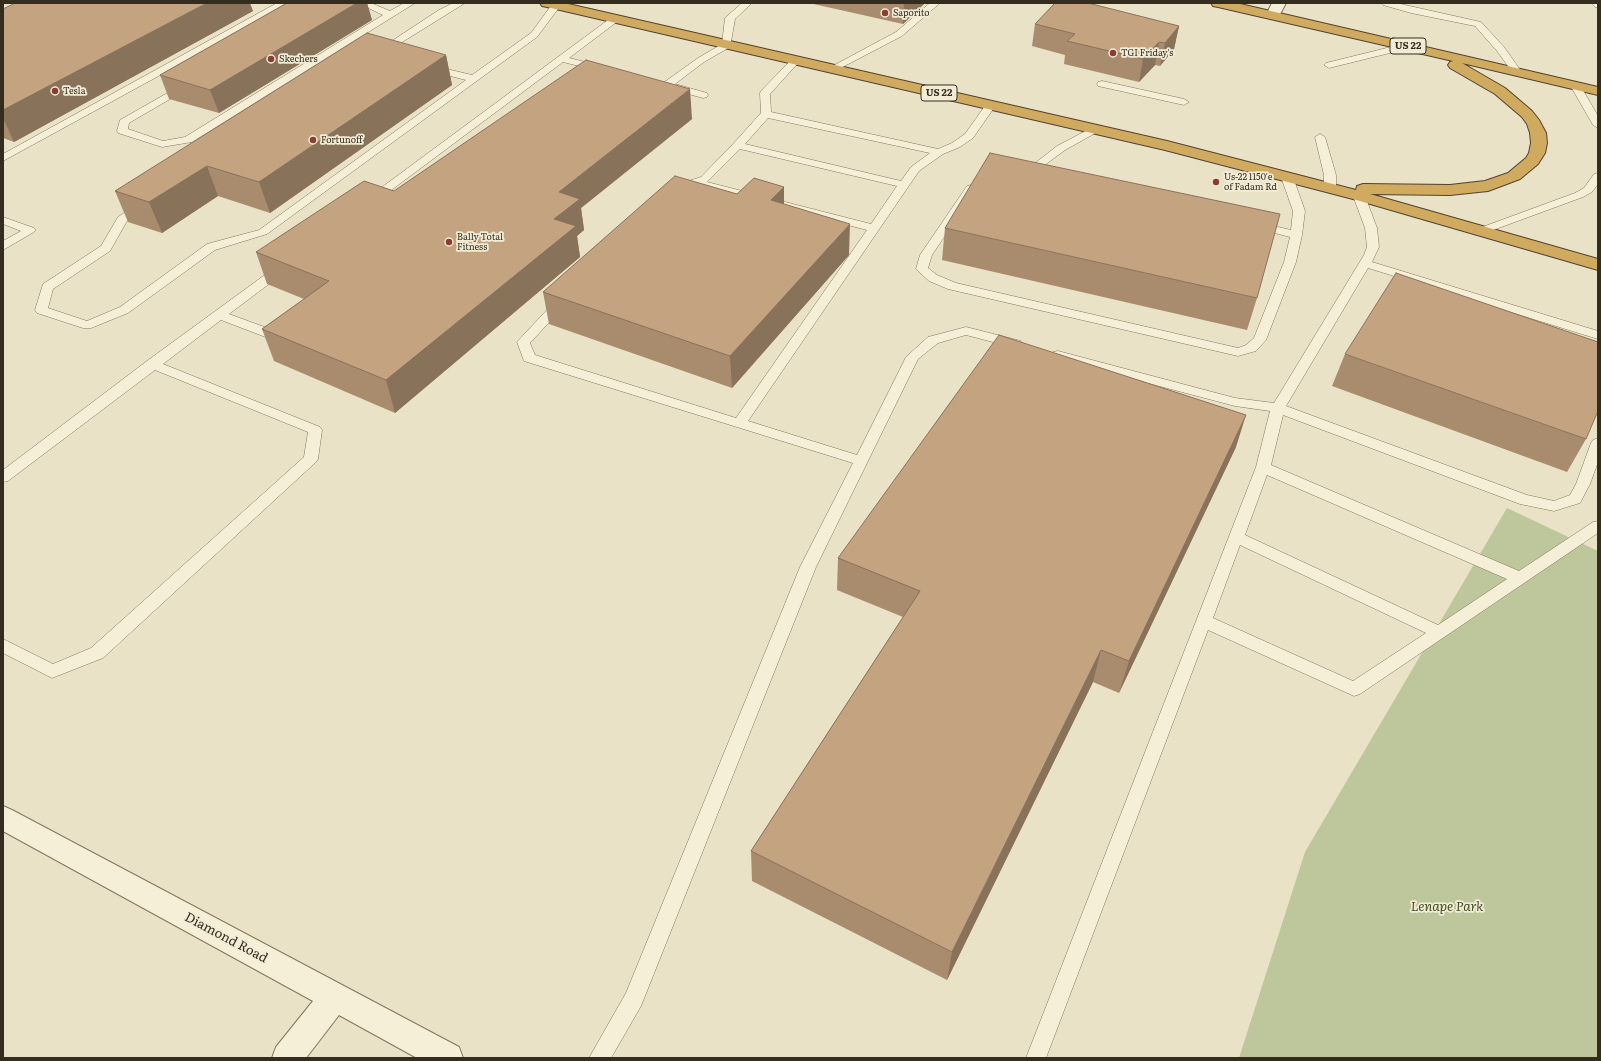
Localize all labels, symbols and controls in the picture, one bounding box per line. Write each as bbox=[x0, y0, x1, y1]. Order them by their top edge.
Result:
marker: Saporito bbox=[880, 8, 890, 18]
place label: Saporito bbox=[893, 8, 930, 18]
road number: US 22 bbox=[1390, 38, 1426, 54]
marker: TGI Friday's bbox=[1108, 48, 1118, 58]
place label: TGI Friday's bbox=[1121, 48, 1173, 58]
marker: Skechers bbox=[266, 54, 276, 64]
place label: Skechers bbox=[279, 54, 318, 64]
road number: US 22 bbox=[921, 85, 957, 101]
marker: Tesla bbox=[50, 86, 60, 96]
place label: Tesla bbox=[63, 86, 85, 96]
marker: Fortunoff bbox=[308, 135, 318, 145]
place label: Fortunoff bbox=[321, 135, 363, 145]
place label: Us-22 1150'e of Fadam Rd bbox=[1224, 172, 1277, 193]
marker: Us-22 1150'e of Fadam Rd bbox=[1211, 177, 1221, 187]
place label: Bally Total Fitness bbox=[457, 232, 503, 253]
marker: Bally Total Fitness bbox=[444, 237, 454, 247]
park label: Lenape Park bbox=[1411, 899, 1483, 915]
street label: Diamond Road bbox=[182, 910, 270, 966]

